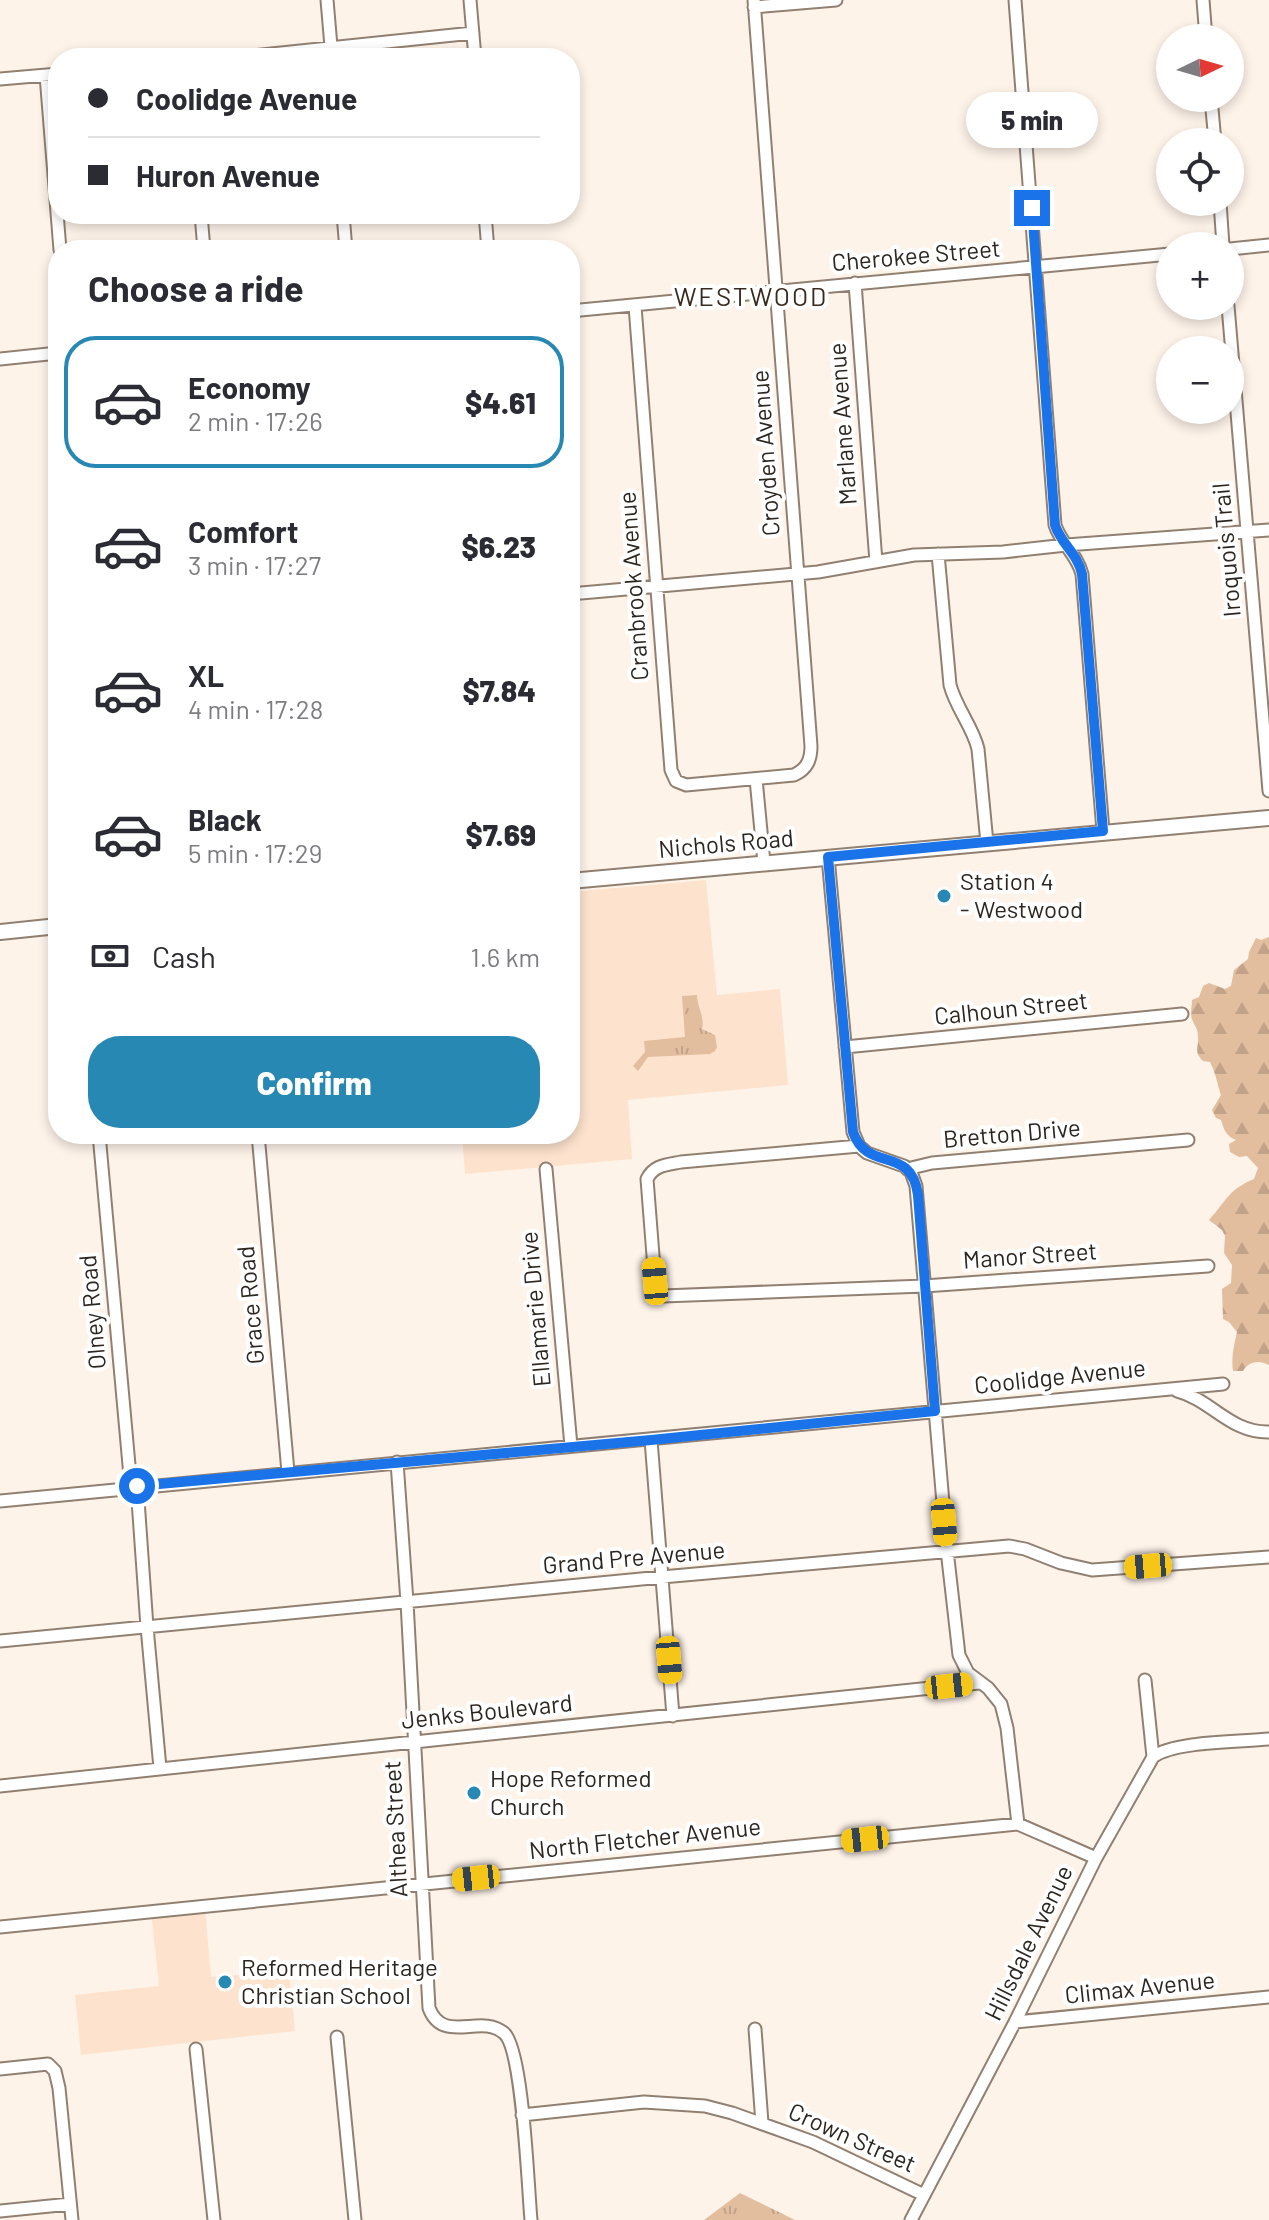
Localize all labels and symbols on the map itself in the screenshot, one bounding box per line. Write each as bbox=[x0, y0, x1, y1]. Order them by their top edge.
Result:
north arrow bbox=[1156, 24, 1244, 112]
callout: 5 min bbox=[966, 92, 1098, 148]
route end bbox=[1014, 190, 1050, 226]
street label: Cherokee Street bbox=[830, 233, 1001, 276]
district label: WESTWOOD bbox=[674, 280, 828, 311]
street label: Marlane Avenue bbox=[821, 342, 862, 506]
street label: Croyden Avenue bbox=[744, 369, 785, 537]
street label: Iroquois Trail bbox=[1205, 482, 1246, 618]
street label: Cranbrook Avenue bbox=[611, 491, 654, 682]
street label: Nichols Road bbox=[657, 822, 795, 863]
place label: Station 4 - Westwood bbox=[960, 866, 1083, 923]
marker: Station 4 - Westwood bbox=[935, 887, 953, 905]
street label: Calhoun Street bbox=[933, 985, 1089, 1030]
street label: Bretton Drive bbox=[942, 1112, 1082, 1153]
street label: Ellamarie Drive bbox=[513, 1230, 556, 1388]
street label: Manor Street bbox=[962, 1235, 1098, 1274]
street label: Grace Road bbox=[230, 1245, 269, 1366]
street label: Olney Road bbox=[72, 1254, 111, 1370]
car bbox=[641, 1256, 669, 1306]
street label: Coolidge Avenue bbox=[973, 1352, 1147, 1399]
route start bbox=[119, 1468, 155, 1504]
car bbox=[930, 1497, 958, 1547]
street label: Grand Pre Avenue bbox=[541, 1534, 726, 1579]
car bbox=[1123, 1552, 1173, 1580]
car bbox=[655, 1635, 683, 1685]
car bbox=[924, 1672, 974, 1700]
street label: Jenks Boulevard bbox=[400, 1687, 574, 1734]
street label: Althea Street bbox=[376, 1760, 413, 1898]
place label: Hope Reformed Church bbox=[490, 1763, 652, 1820]
marker: Hope Reformed Church bbox=[465, 1784, 483, 1802]
street label: North Fletcher Avenue bbox=[528, 1811, 762, 1864]
car bbox=[840, 1825, 890, 1853]
street label: Hillsdale Avenue bbox=[978, 1860, 1078, 2025]
car bbox=[451, 1864, 501, 1892]
place label: Reformed Heritage Christian School bbox=[241, 1952, 438, 2009]
street label: Climax Avenue bbox=[1063, 1964, 1216, 2009]
marker: Reformed Heritage Christian School bbox=[216, 1973, 234, 1991]
street label: Crown Street bbox=[784, 2096, 921, 2178]

